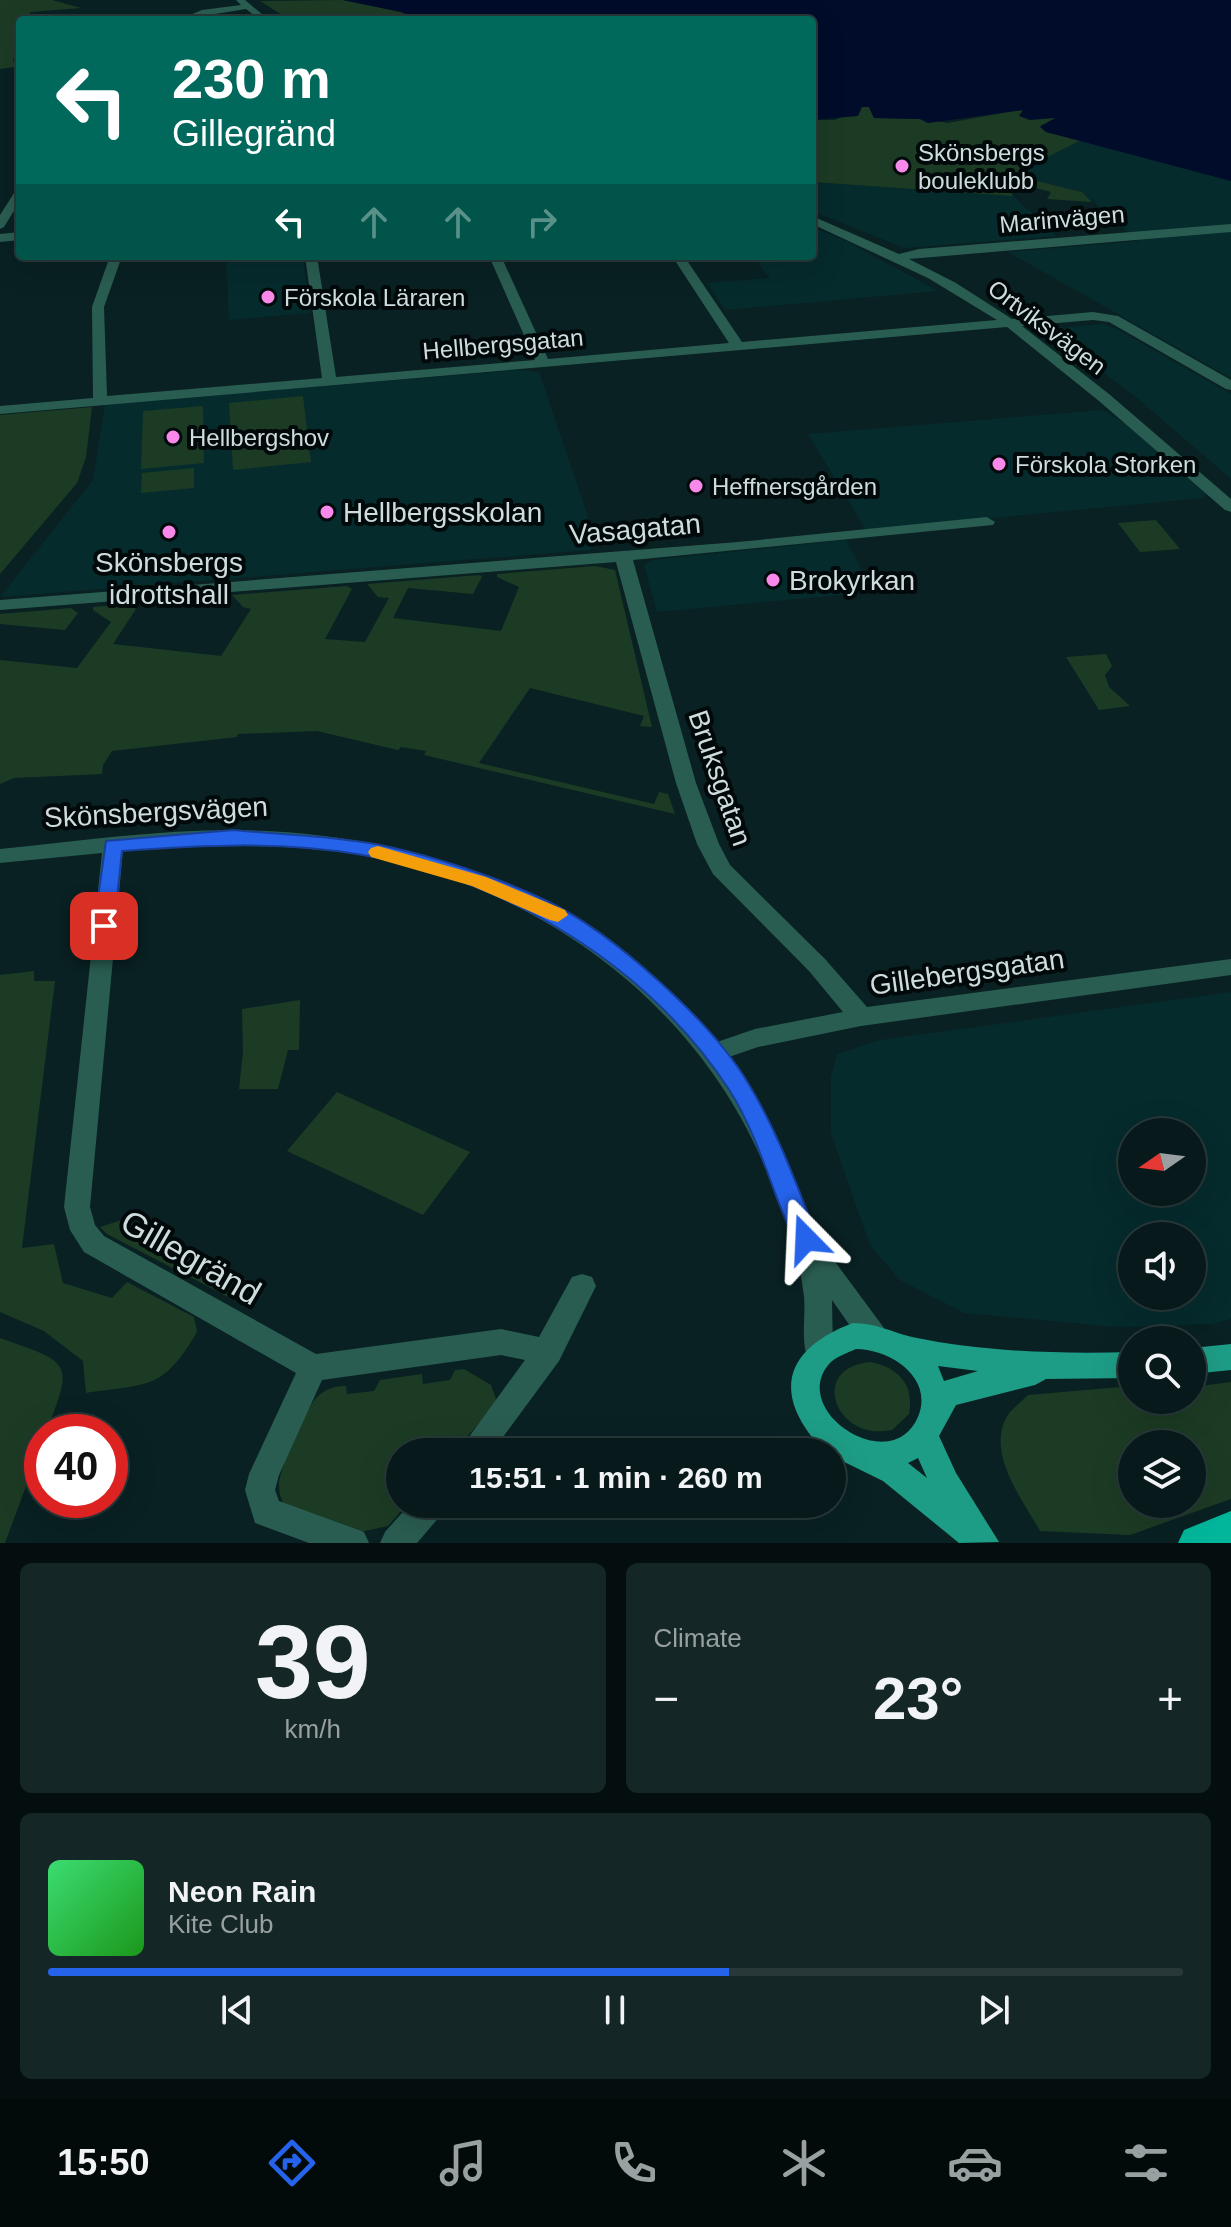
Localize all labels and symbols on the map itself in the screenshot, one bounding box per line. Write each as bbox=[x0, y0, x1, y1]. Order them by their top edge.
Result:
place label: Skönsbergs bouleklubb bbox=[918, 139, 1045, 194]
marker: Skönsbergs bouleklubb bbox=[893, 157, 911, 175]
street label: Marinvägen bbox=[998, 200, 1126, 238]
street label: Ortviksvägen bbox=[983, 274, 1111, 380]
place label: Förskola Läraren bbox=[284, 284, 465, 311]
marker: Förskola Läraren bbox=[259, 288, 277, 306]
street label: Hellbergsgatan bbox=[421, 324, 585, 364]
place label: Hellbergshov bbox=[189, 424, 329, 451]
marker: Hellbergshov bbox=[164, 428, 182, 446]
place label: Förskola Storken bbox=[1015, 451, 1196, 478]
marker: Förskola Storken bbox=[990, 455, 1008, 473]
place label: Heffnersgården bbox=[712, 473, 877, 500]
marker: Heffnersgården bbox=[687, 477, 705, 495]
place label: Hellbergsskolan bbox=[343, 497, 542, 528]
marker: Hellbergsskolan bbox=[318, 503, 336, 521]
street label: Vasagatan bbox=[568, 508, 702, 550]
marker: Skönsbergs idrottshall bbox=[160, 523, 178, 541]
place label: Skönsbergs idrottshall bbox=[95, 547, 243, 610]
place label: Brokyrkan bbox=[789, 565, 915, 596]
marker: Brokyrkan bbox=[764, 571, 782, 589]
street label: Bruksgatan bbox=[682, 706, 758, 850]
street label: Skönsbergsvägen bbox=[43, 791, 269, 833]
pin bbox=[70, 892, 138, 960]
street label: Gillebergsgatan bbox=[868, 943, 1066, 1001]
north arrow bbox=[1118, 1118, 1206, 1206]
position arrow bbox=[764, 1197, 848, 1281]
street label: Gillegränd bbox=[114, 1202, 268, 1312]
speed limit sign: 40 bbox=[24, 1414, 128, 1518]

